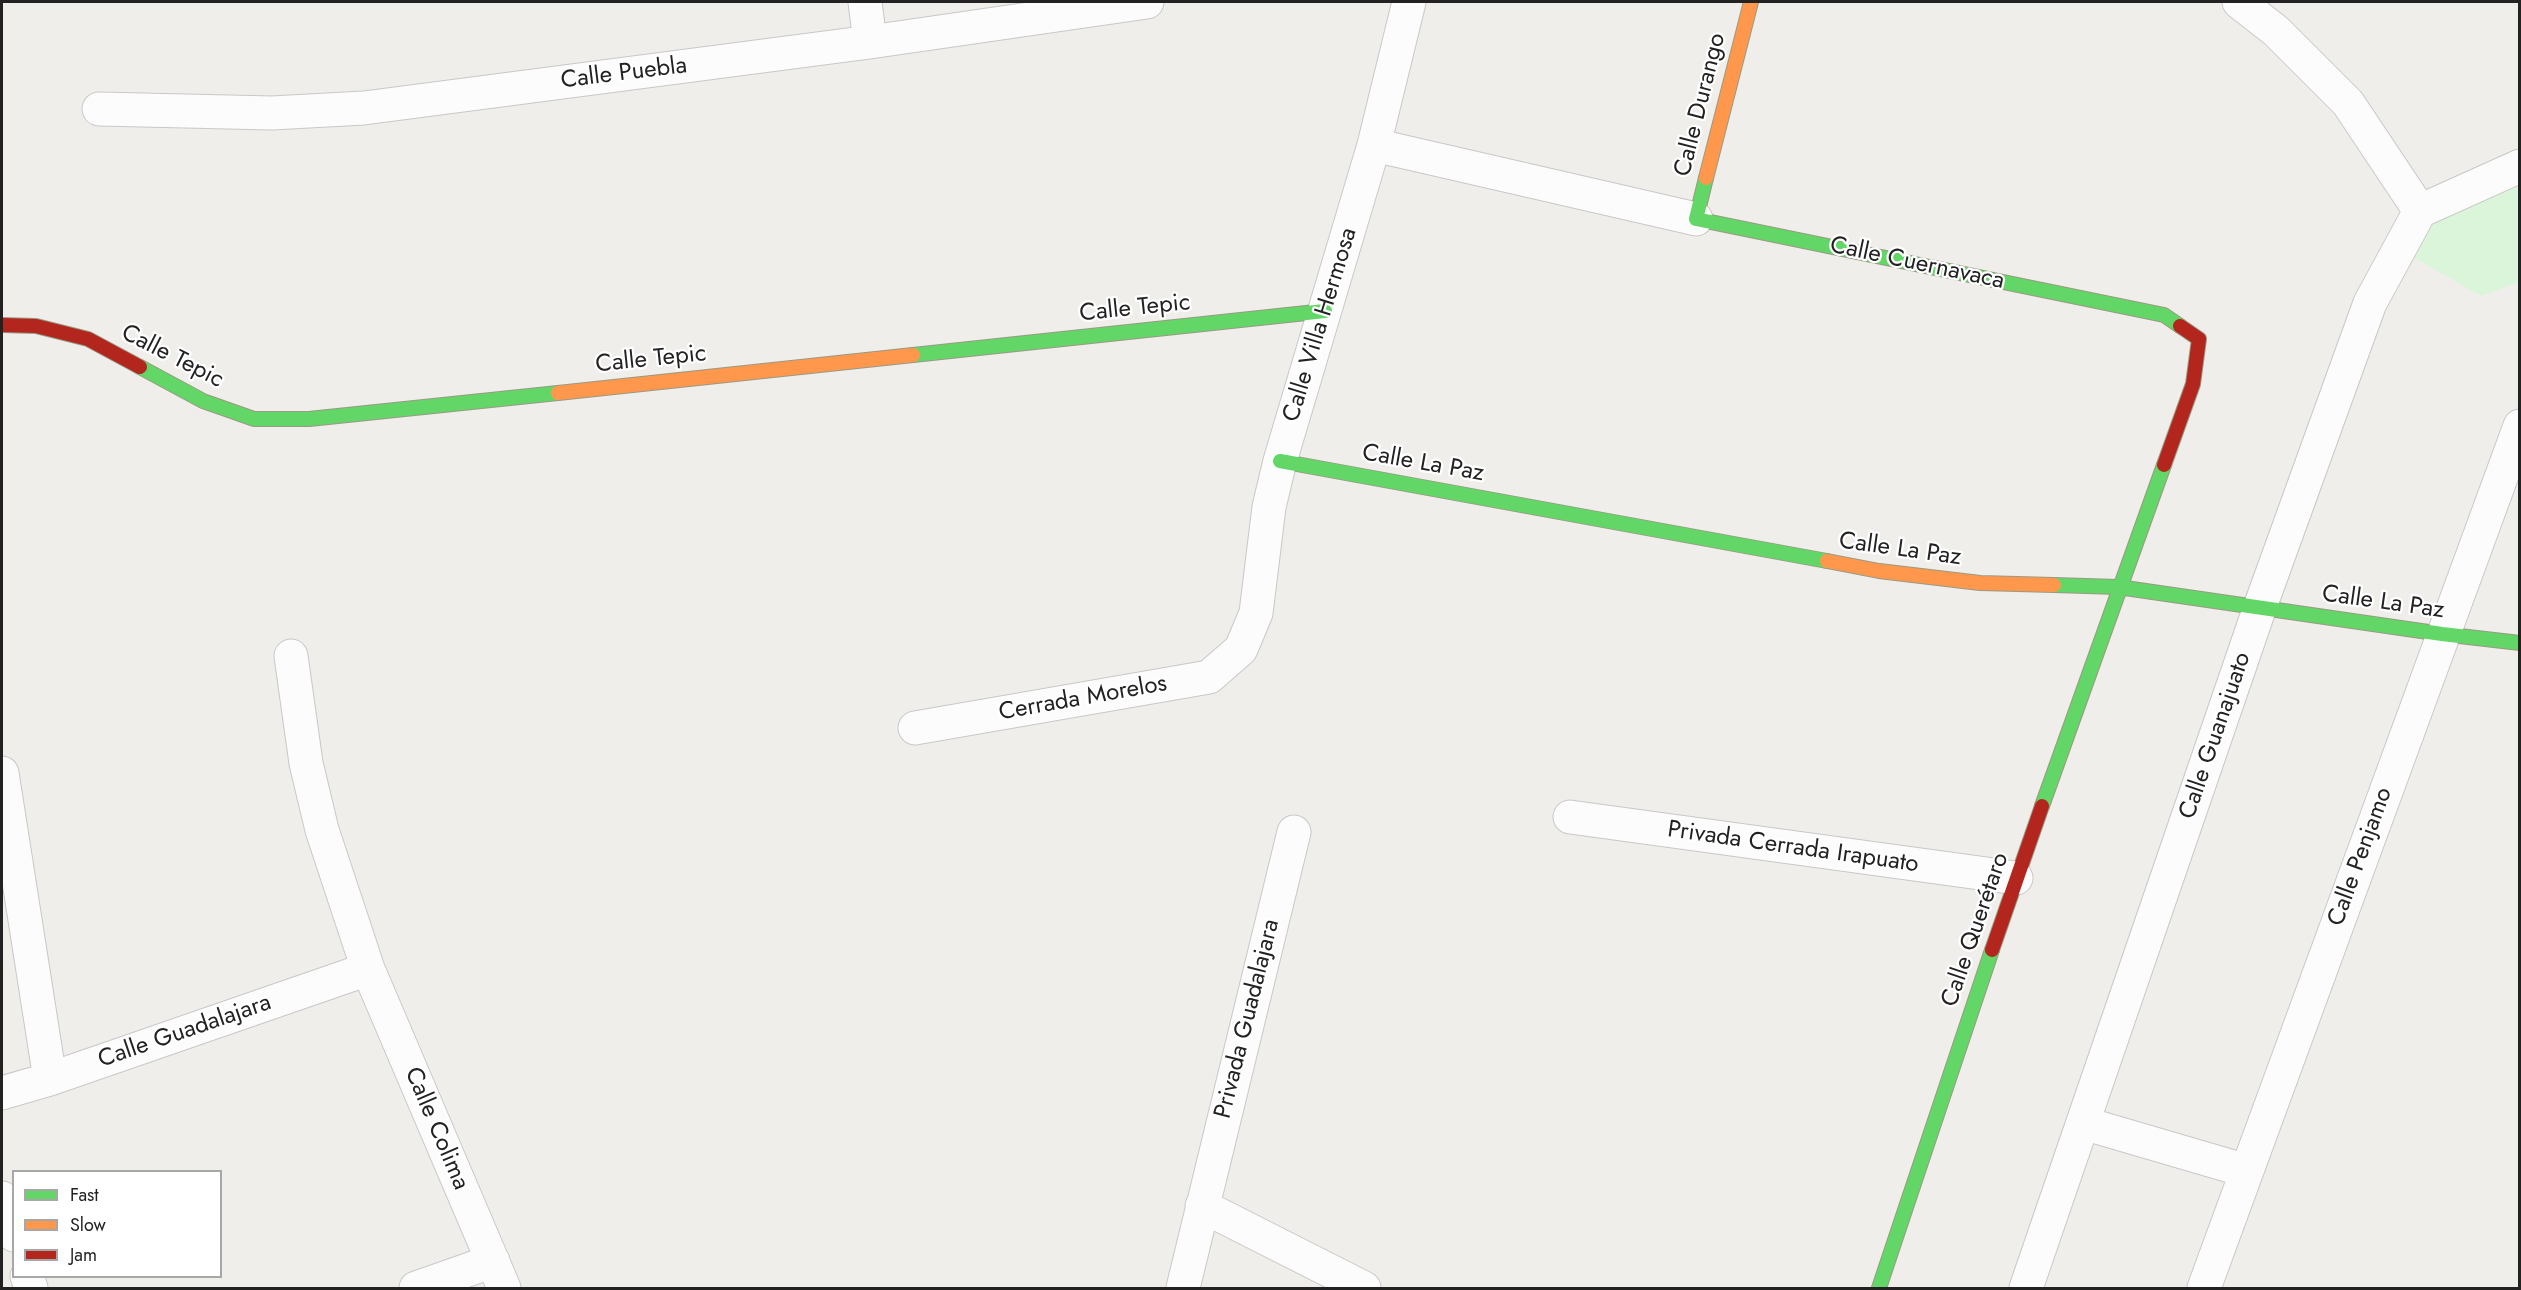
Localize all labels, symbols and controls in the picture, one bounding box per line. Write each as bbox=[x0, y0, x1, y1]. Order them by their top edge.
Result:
street label: Calle Durango bbox=[1669, 30, 1733, 180]
street label: Calle Puebla bbox=[559, 52, 689, 96]
street label: Calle Villa Hermosa bbox=[1278, 225, 1364, 425]
street label: Calle Cuernavaca bbox=[1827, 231, 2007, 297]
street label: Calle Tepic bbox=[1078, 289, 1192, 329]
street label: Calle Tepic bbox=[116, 319, 228, 395]
street label: Calle Tepic bbox=[594, 340, 708, 380]
street label: Calle La Paz bbox=[1360, 439, 1486, 489]
street label: Calle La Paz bbox=[1837, 527, 1963, 573]
street label: Calle La Paz bbox=[2320, 580, 2446, 626]
street label: Calle Guanajuato bbox=[2174, 649, 2258, 823]
street label: Cerrada Morelos bbox=[997, 670, 1169, 728]
street label: Calle Penjamo bbox=[2323, 784, 2399, 930]
street label: Privada Cerrada Irapuato bbox=[1666, 816, 1920, 880]
street label: Calle Querétaro bbox=[1936, 849, 2016, 1011]
street label: Privada Guadalajara bbox=[1209, 917, 1287, 1121]
street label: Calle Guadalajara bbox=[95, 989, 275, 1075]
street label: Calle Colima bbox=[397, 1063, 475, 1195]
legend bbox=[12, 1170, 222, 1278]
text: Fast bbox=[70, 1182, 99, 1208]
text: Slow bbox=[70, 1212, 106, 1238]
text: Jam bbox=[70, 1242, 97, 1268]

